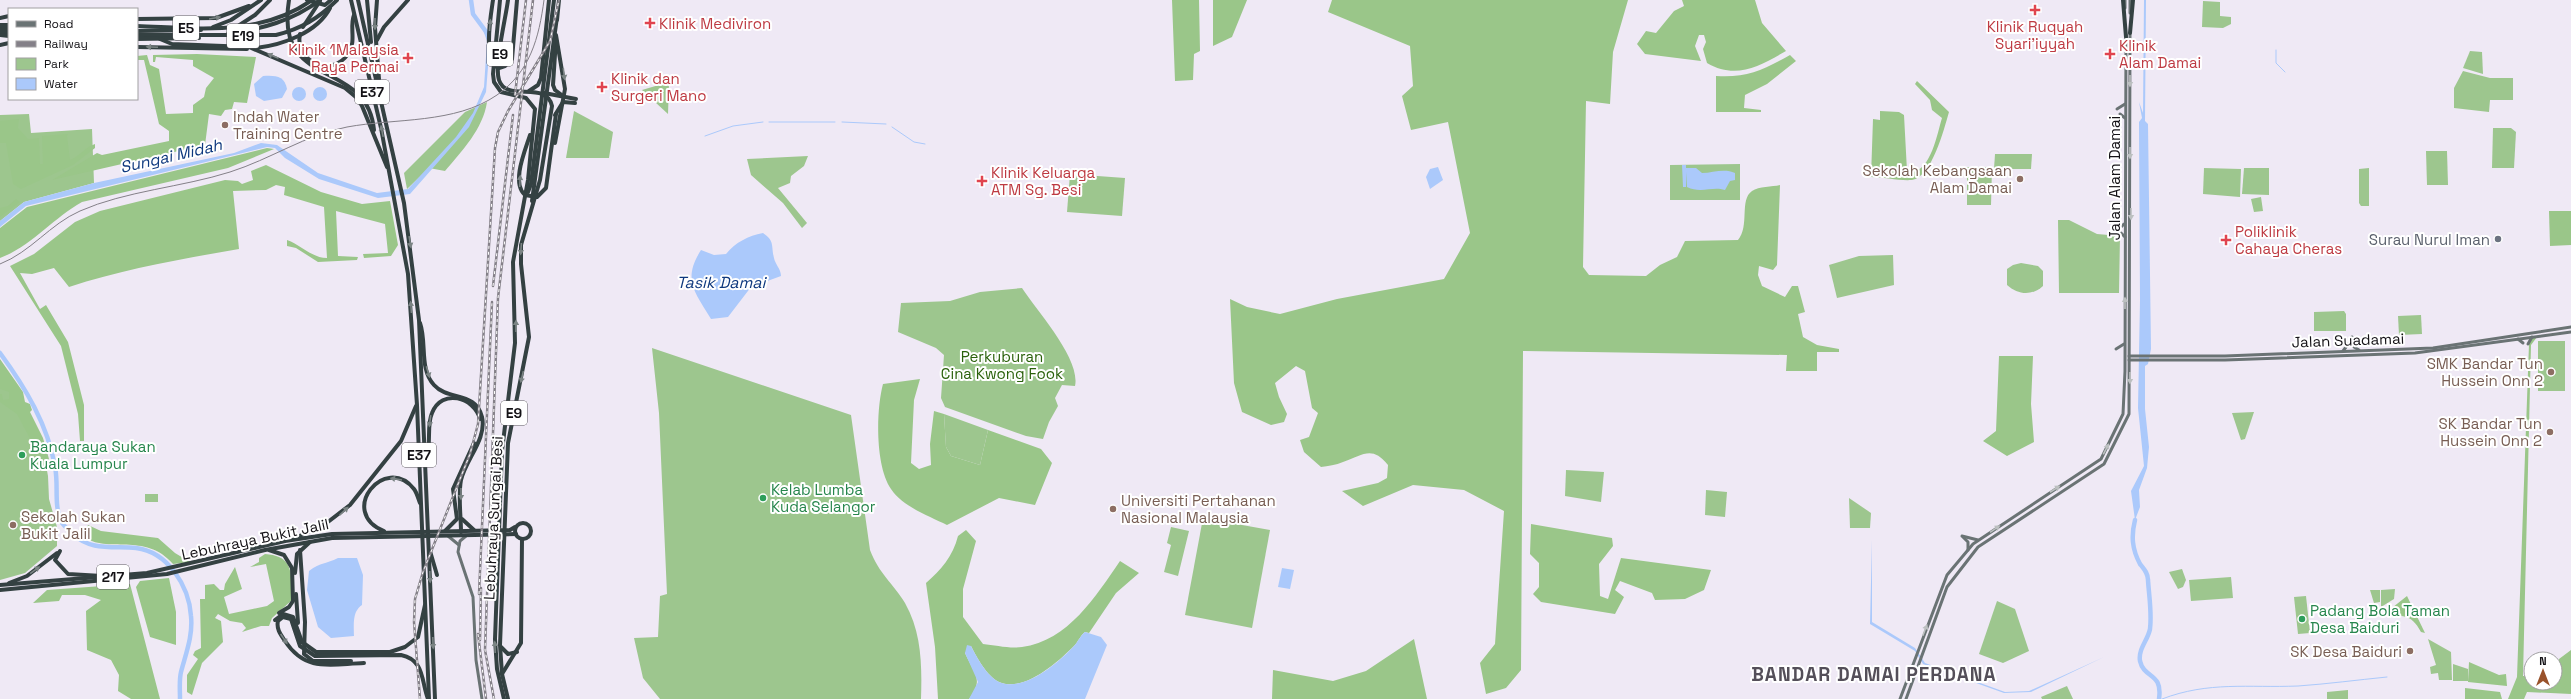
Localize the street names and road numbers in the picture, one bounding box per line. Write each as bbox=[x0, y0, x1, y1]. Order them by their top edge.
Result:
road number: E5 bbox=[173, 16, 199, 40]
road number: E19 bbox=[227, 24, 259, 48]
road number: E9 bbox=[487, 42, 513, 66]
road number: E37 bbox=[355, 80, 389, 104]
street label: Jalan Alam Damai bbox=[2105, 116, 2124, 240]
street label: Jalan Suadamai bbox=[2291, 329, 2405, 351]
road number: E9 bbox=[501, 401, 527, 425]
street label: Lebuhraya Sungai Besi bbox=[479, 435, 507, 601]
road number: E37 bbox=[402, 443, 436, 467]
street label: Lebuhraya Bukit Jalil bbox=[180, 514, 330, 564]
road number: 217 bbox=[97, 565, 129, 589]

